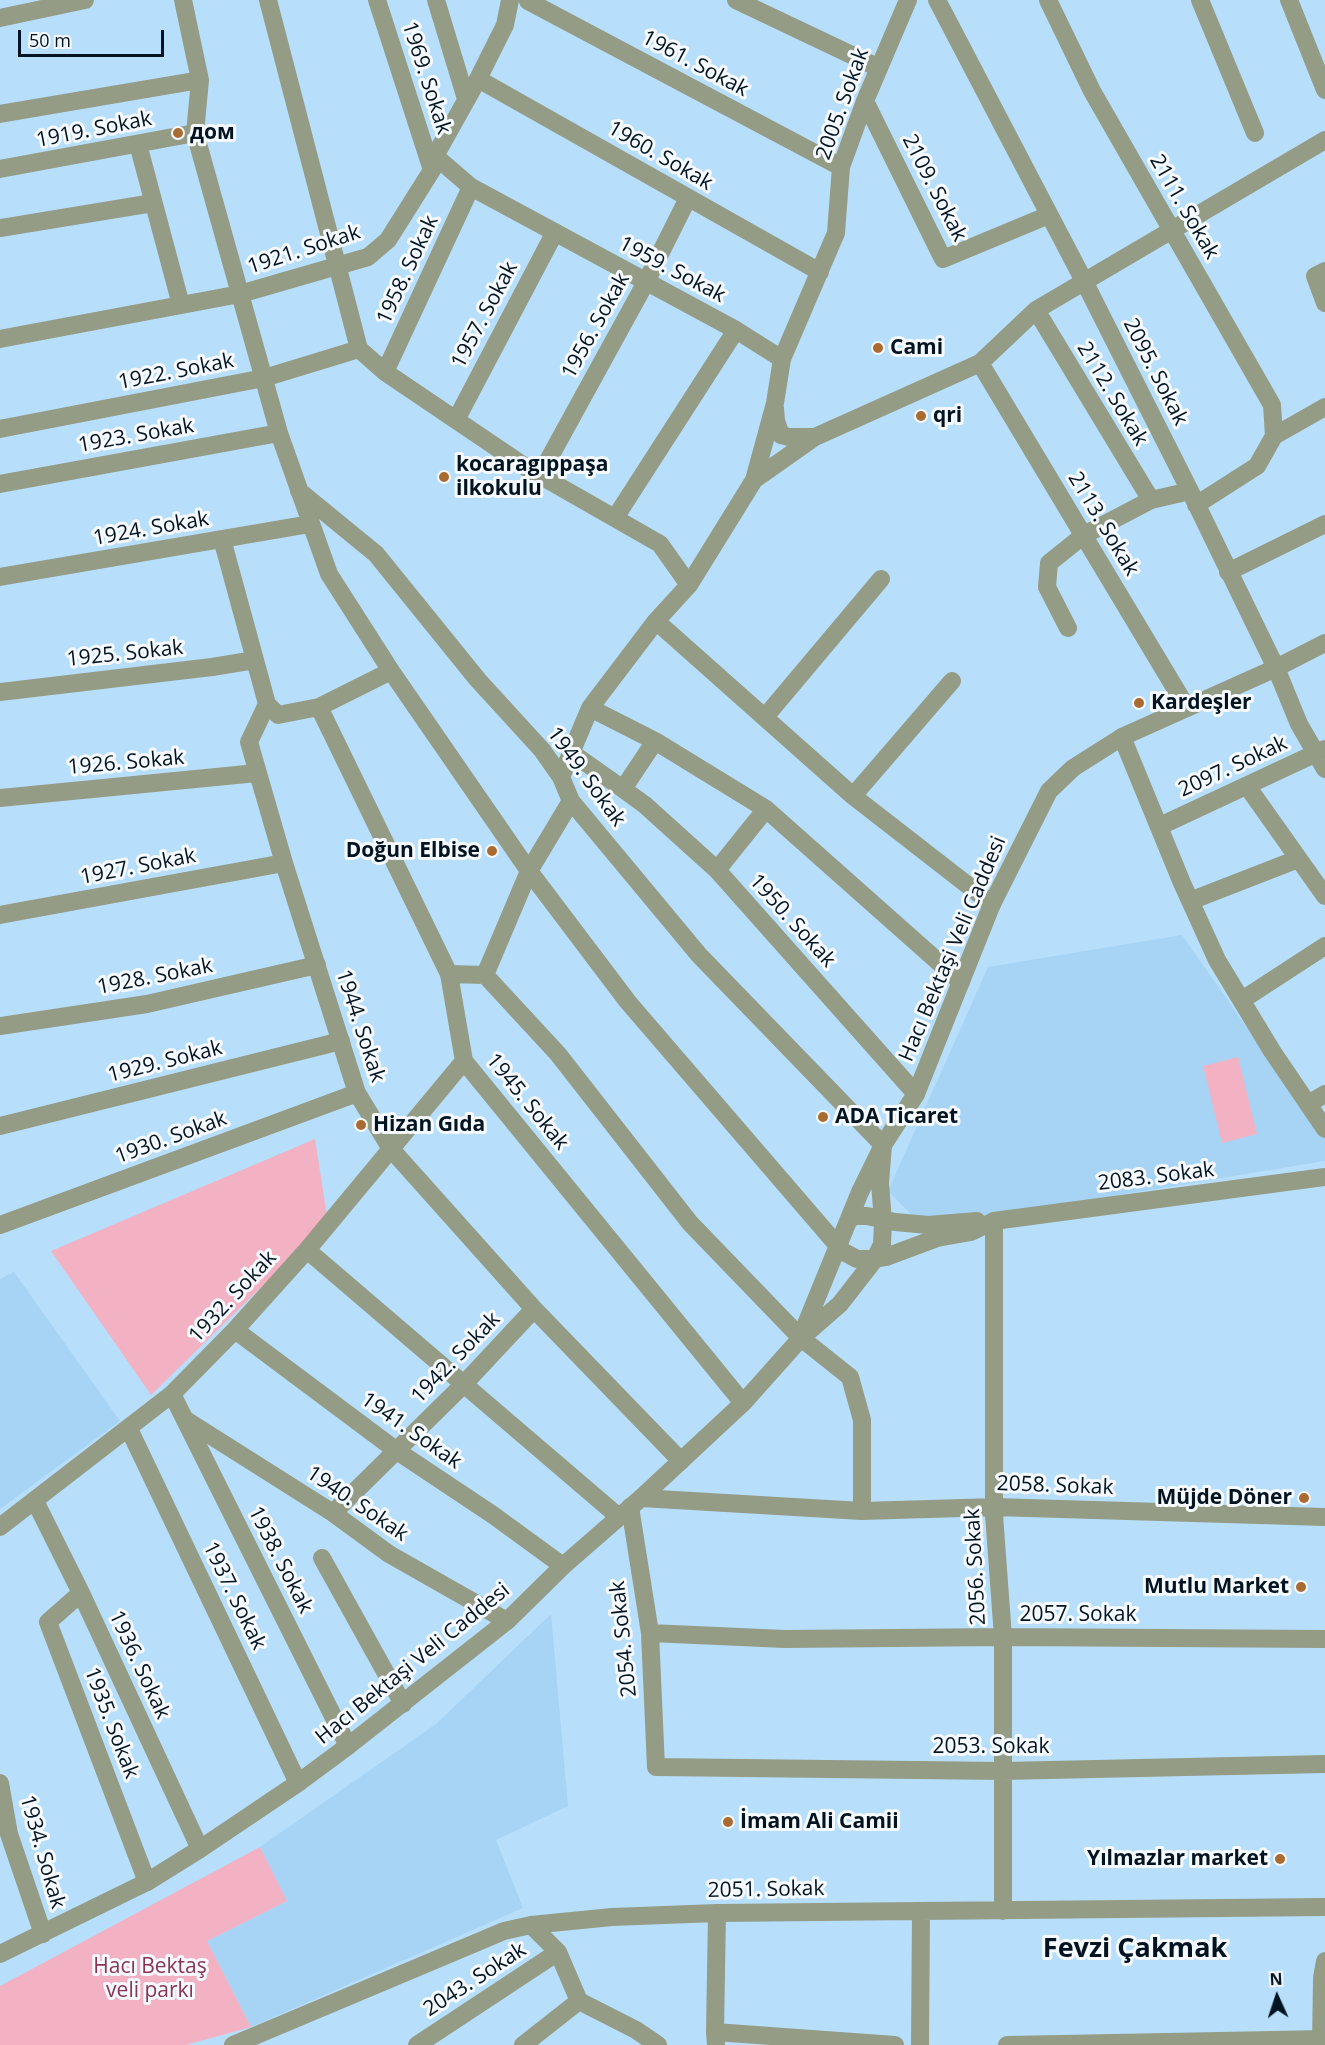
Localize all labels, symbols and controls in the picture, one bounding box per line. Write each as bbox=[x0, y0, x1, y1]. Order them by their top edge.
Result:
scale bar bbox=[21, 18, 166, 56]
street label: 1969. Sokak bbox=[396, 19, 456, 137]
street label: 1961. Sokak bbox=[637, 25, 753, 103]
text: 50 m bbox=[29, 28, 71, 52]
street label: 2005. Sokak bbox=[811, 45, 875, 163]
street label: 1919. Sokak bbox=[34, 106, 154, 154]
street label: 1960. Sokak bbox=[603, 116, 717, 196]
place label: дом bbox=[190, 120, 235, 146]
marker: дом bbox=[171, 126, 185, 140]
street label: 2109. Sokak bbox=[896, 130, 972, 246]
street label: 2111. Sokak bbox=[1144, 150, 1224, 264]
street label: 1958. Sokak bbox=[372, 212, 444, 328]
street label: 1921. Sokak bbox=[245, 220, 363, 280]
street label: 1959. Sokak bbox=[614, 231, 730, 309]
street label: 1957. Sokak bbox=[446, 257, 524, 373]
street label: 1956. Sokak bbox=[557, 269, 635, 383]
street label: 2095. Sokak bbox=[1117, 314, 1193, 430]
place label: Cami bbox=[890, 335, 943, 361]
street label: 2112. Sokak bbox=[1071, 337, 1153, 451]
marker: Cami bbox=[871, 341, 885, 355]
street label: 1922. Sokak bbox=[116, 348, 236, 396]
place label: qri bbox=[933, 403, 962, 429]
marker: qri bbox=[914, 409, 928, 423]
street label: 1923. Sokak bbox=[76, 413, 196, 459]
place label: kocaragıppaşa ilkokulu bbox=[456, 452, 608, 502]
street label: 2113. Sokak bbox=[1062, 467, 1144, 581]
marker: kocaragıppaşa ilkokulu bbox=[437, 470, 451, 484]
street label: 1924. Sokak bbox=[91, 506, 211, 552]
street label: 1925. Sokak bbox=[66, 635, 184, 673]
place label: Kardeşler bbox=[1151, 690, 1252, 716]
marker: Kardeşler bbox=[1132, 696, 1146, 710]
street label: 1949. Sokak bbox=[541, 722, 631, 832]
street label: 2097. Sokak bbox=[1175, 731, 1291, 803]
street label: 1926. Sokak bbox=[67, 745, 185, 781]
street label: Hacı Bektaşi Veli Caddesi bbox=[894, 833, 1012, 1065]
place label: Doğun Elbise bbox=[346, 838, 480, 864]
street label: 1927. Sokak bbox=[78, 843, 198, 891]
marker: Doğun Elbise bbox=[485, 844, 499, 858]
street label: 1950. Sokak bbox=[744, 869, 840, 973]
street label: 1928. Sokak bbox=[95, 953, 215, 1001]
street label: 1944. Sokak bbox=[330, 967, 390, 1085]
street label: 1929. Sokak bbox=[105, 1036, 225, 1088]
street label: 1945. Sokak bbox=[480, 1049, 574, 1155]
place label: ADA Ticaret bbox=[835, 1104, 958, 1130]
street label: 1930. Sokak bbox=[112, 1106, 230, 1170]
marker: ADA Ticaret bbox=[816, 1110, 830, 1124]
place label: Hizan Gıda bbox=[373, 1112, 485, 1138]
marker: Hizan Gıda bbox=[354, 1118, 368, 1132]
street label: 2083. Sokak bbox=[1096, 1157, 1216, 1197]
street label: 1932. Sokak bbox=[184, 1246, 282, 1348]
street label: 1942. Sokak bbox=[406, 1307, 506, 1409]
street label: 1941. Sokak bbox=[356, 1387, 466, 1475]
street label: 1940. Sokak bbox=[302, 1461, 412, 1547]
street label: 2058. Sokak bbox=[996, 1471, 1114, 1501]
place label: Müjde Döner bbox=[1157, 1485, 1292, 1511]
marker: Müjde Döner bbox=[1297, 1491, 1311, 1505]
street label: 1938. Sokak bbox=[242, 1502, 318, 1618]
street label: 2056. Sokak bbox=[960, 1508, 992, 1626]
street label: 1937. Sokak bbox=[197, 1538, 271, 1654]
place label: Mutlu Market bbox=[1144, 1574, 1289, 1600]
street label: Hacı Bektaşi Veli Caddesi bbox=[311, 1578, 515, 1750]
street label: 2054. Sokak bbox=[605, 1580, 643, 1698]
marker: Mutlu Market bbox=[1294, 1580, 1308, 1594]
street label: 2057. Sokak bbox=[1020, 1602, 1136, 1628]
street label: 1936. Sokak bbox=[103, 1607, 175, 1723]
street label: 1935. Sokak bbox=[78, 1664, 144, 1782]
street label: 2053. Sokak bbox=[933, 1734, 1049, 1760]
street label: 1934. Sokak bbox=[14, 1792, 70, 1912]
place label: İmam Ali Camii bbox=[740, 1809, 899, 1835]
marker: İmam Ali Camii bbox=[721, 1815, 735, 1829]
place label: Yılmazlar market bbox=[1087, 1846, 1268, 1872]
marker: Yılmazlar market bbox=[1273, 1852, 1287, 1866]
street label: 2051. Sokak bbox=[707, 1876, 825, 1904]
district label: Fevzi Çakmak bbox=[1043, 1933, 1227, 1965]
street label: 2043. Sokak bbox=[419, 1938, 531, 2022]
park label: Hacı Bektaş veli parkı bbox=[93, 1954, 207, 2004]
north arrow bbox=[1247, 1967, 1307, 2027]
text: N bbox=[1269, 1968, 1283, 1990]

